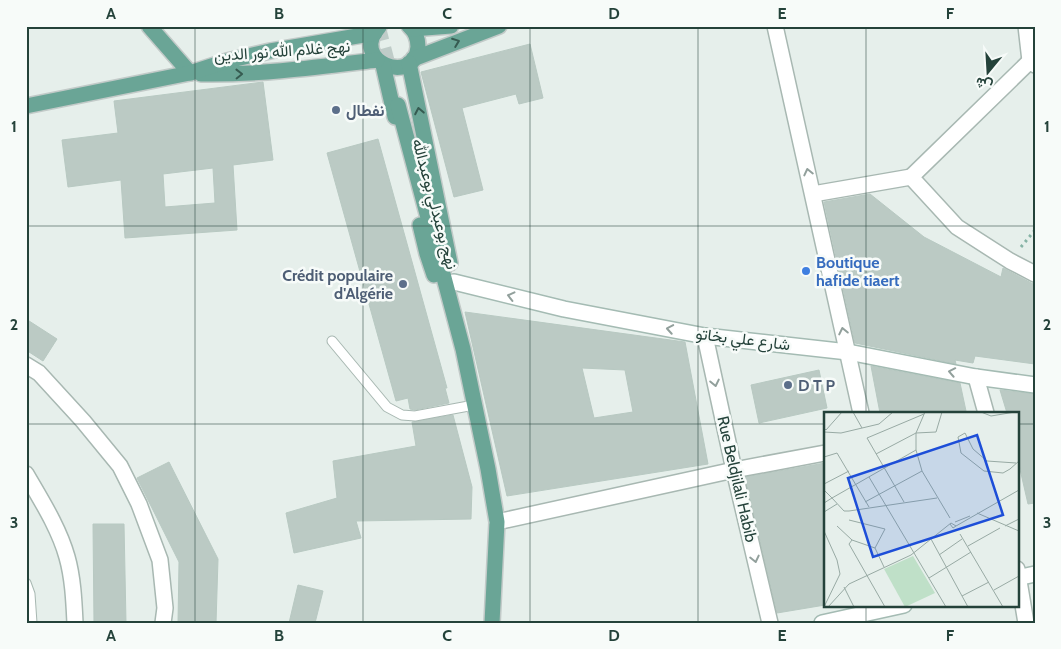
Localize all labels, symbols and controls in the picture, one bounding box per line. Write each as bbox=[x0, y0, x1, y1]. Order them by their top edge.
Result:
text: A bbox=[106, 4, 116, 23]
text: B bbox=[274, 4, 284, 23]
text: C bbox=[442, 4, 452, 23]
text: D bbox=[608, 4, 620, 23]
text: E bbox=[777, 4, 787, 23]
text: F bbox=[946, 4, 955, 23]
street label: نهج غلام الله نور الدين bbox=[213, 37, 351, 67]
one-way arrow bbox=[452, 38, 460, 48]
north arrow bbox=[964, 48, 1014, 98]
one-way arrow bbox=[235, 69, 243, 79]
text: ش bbox=[973, 73, 995, 96]
place label: نفطال bbox=[346, 101, 385, 120]
marker: نفطال bbox=[330, 104, 342, 116]
one-way arrow bbox=[415, 107, 425, 116]
text: 1 bbox=[11, 117, 17, 136]
text: 1 bbox=[1044, 117, 1050, 136]
street label: نهج بوعبدلي بوعبدالله bbox=[405, 137, 462, 272]
one-way arrow bbox=[803, 168, 814, 177]
place label: Boutique hafide tiaert bbox=[816, 253, 900, 290]
marker: Boutique hafide tiaert bbox=[800, 265, 812, 277]
place label: Crédit populaire d'Algérie bbox=[282, 266, 393, 303]
marker: Crédit populaire d'Algérie bbox=[397, 278, 409, 290]
one-way arrow bbox=[507, 291, 516, 302]
text: 2 bbox=[10, 315, 18, 334]
text: 2 bbox=[1043, 315, 1051, 334]
street label: شارع علي بخاتو bbox=[694, 324, 791, 358]
one-way arrow bbox=[666, 325, 675, 335]
one-way arrow bbox=[838, 327, 849, 335]
one-way arrow bbox=[948, 367, 956, 378]
place label: D T P bbox=[798, 376, 836, 395]
one-way arrow bbox=[710, 379, 720, 388]
marker: D T P bbox=[782, 379, 794, 391]
inset map bbox=[824, 412, 1018, 606]
street label: Rue Beldjilali Habib bbox=[713, 414, 761, 544]
text: 3 bbox=[10, 513, 18, 532]
text: 3 bbox=[1043, 513, 1051, 532]
one-way arrow bbox=[749, 554, 760, 563]
text: A bbox=[106, 626, 116, 645]
text: B bbox=[274, 626, 284, 645]
text: C bbox=[442, 626, 452, 645]
text: D bbox=[608, 626, 620, 645]
text: E bbox=[777, 626, 787, 645]
text: F bbox=[946, 626, 955, 645]

